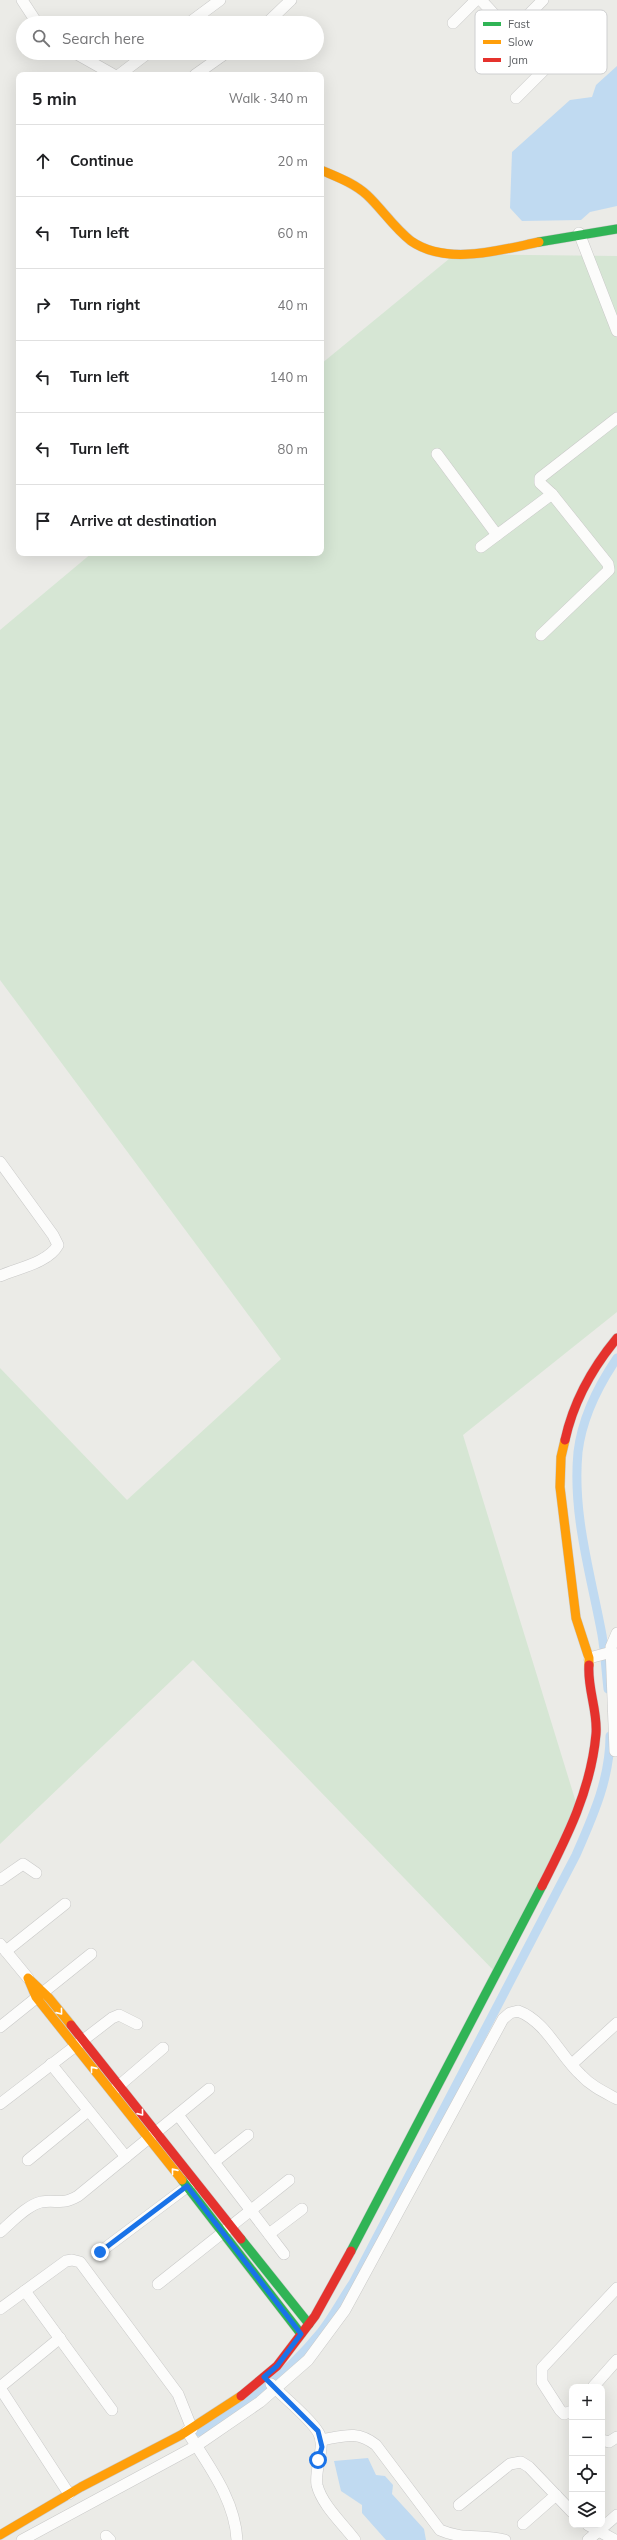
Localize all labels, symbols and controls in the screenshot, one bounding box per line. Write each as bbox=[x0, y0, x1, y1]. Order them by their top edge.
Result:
legend bbox=[475, 10, 607, 74]
search box bbox=[16, 16, 324, 60]
text: Fast bbox=[508, 17, 530, 31]
icon: search bbox=[30, 27, 52, 49]
text: Search here bbox=[62, 29, 144, 48]
text: Slow bbox=[508, 35, 534, 49]
text: Jam bbox=[508, 53, 528, 67]
text: 5 min bbox=[32, 88, 77, 109]
text: Walk · 340 m bbox=[229, 90, 308, 106]
icon: ahead bbox=[32, 150, 54, 172]
text: Continue bbox=[70, 151, 133, 170]
text: 20 m bbox=[278, 153, 308, 169]
icon: left bbox=[32, 222, 54, 244]
text: Turn left bbox=[70, 223, 129, 242]
text: 60 m bbox=[278, 225, 308, 241]
icon: right bbox=[32, 294, 54, 316]
text: Turn right bbox=[70, 295, 140, 314]
text: 40 m bbox=[278, 297, 308, 313]
icon: left bbox=[32, 366, 54, 388]
text: Turn left bbox=[70, 367, 129, 386]
text: 140 m bbox=[270, 369, 308, 385]
icon: left bbox=[32, 438, 54, 460]
text: Turn left bbox=[70, 439, 129, 458]
text: 80 m bbox=[278, 441, 308, 457]
icon: arrive bbox=[32, 510, 54, 532]
text: Arrive at destination bbox=[70, 511, 217, 530]
one-way arrow bbox=[55, 2007, 62, 2014]
one-way arrow bbox=[91, 2066, 98, 2074]
one-way arrow bbox=[137, 2108, 144, 2115]
one-way arrow bbox=[172, 2168, 179, 2175]
route end bbox=[91, 2243, 109, 2261]
map controls bbox=[569, 2384, 605, 2528]
button: + bbox=[569, 2384, 605, 2420]
button: − bbox=[569, 2420, 605, 2456]
route start bbox=[309, 2451, 327, 2469]
button: locate bbox=[569, 2456, 605, 2492]
button: layers bbox=[569, 2492, 605, 2528]

